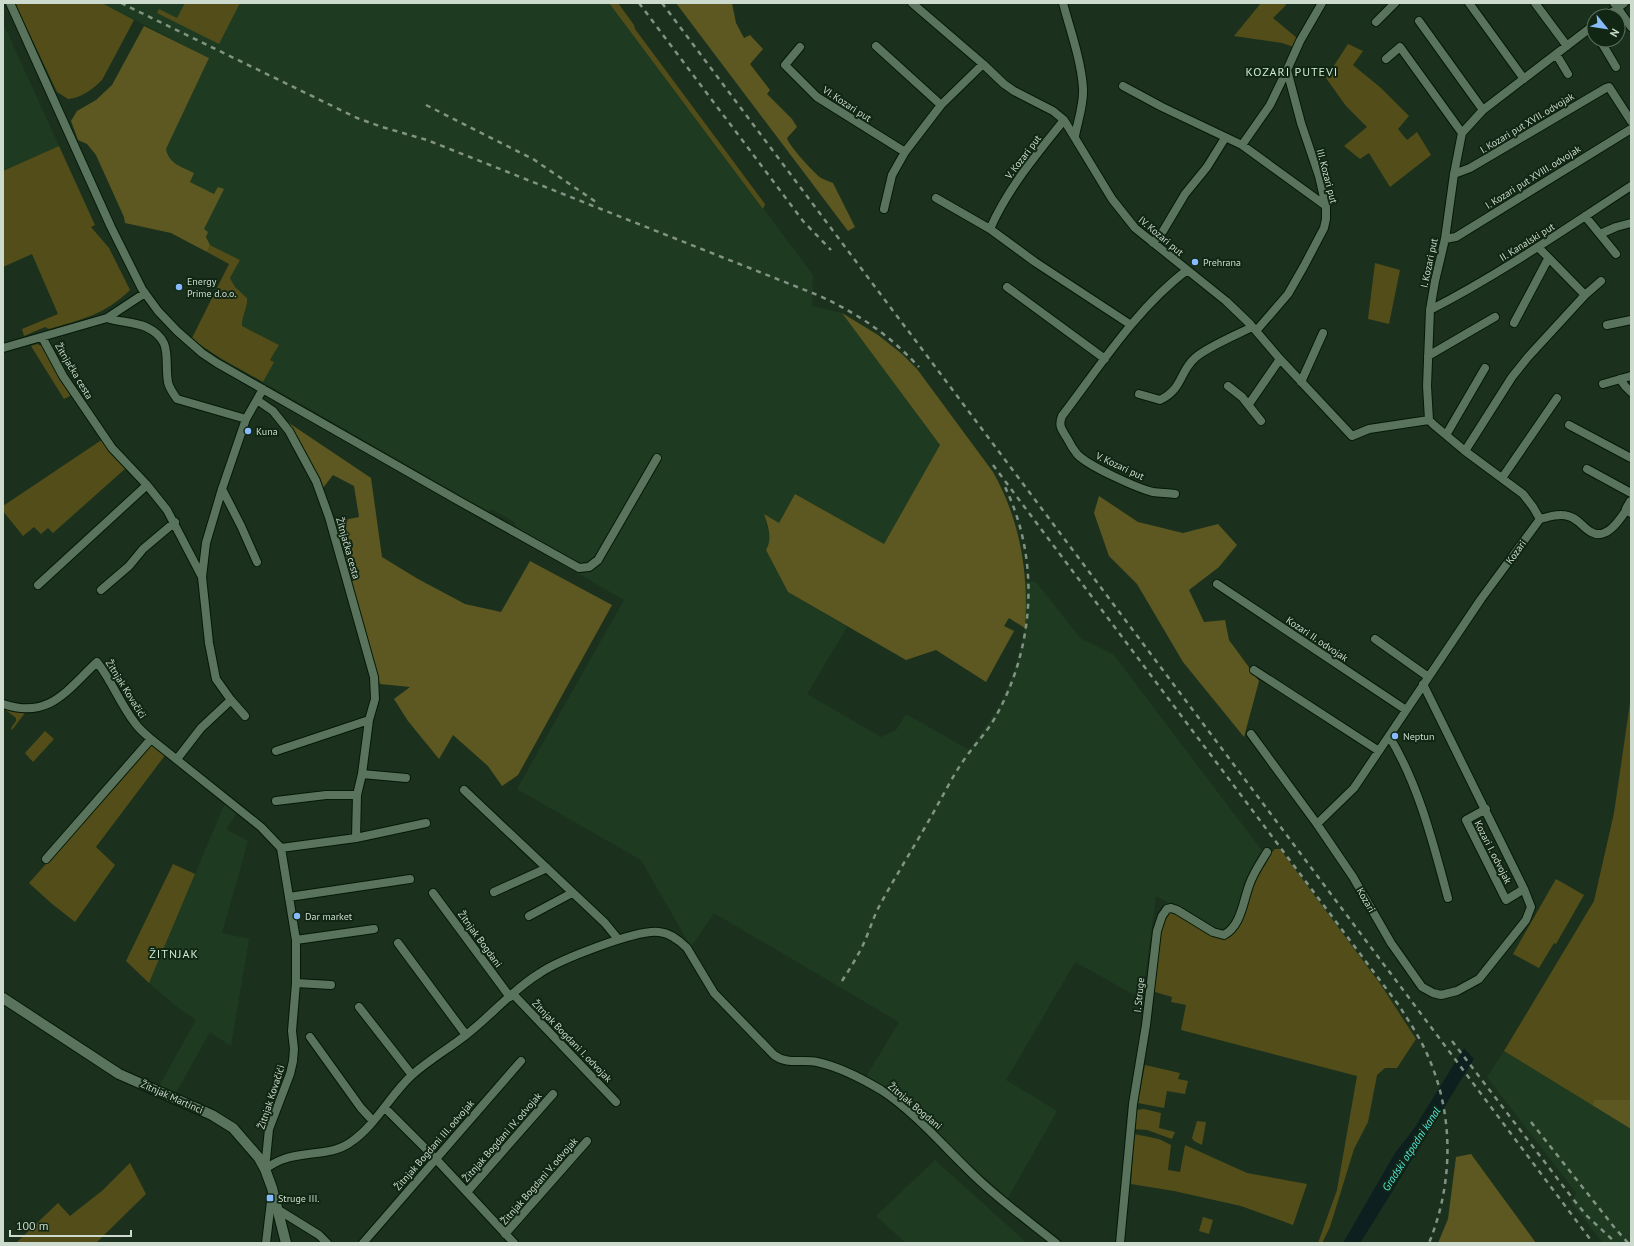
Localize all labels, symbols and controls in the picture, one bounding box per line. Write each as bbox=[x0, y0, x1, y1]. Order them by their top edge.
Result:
north arrow bbox=[1586, 8, 1626, 48]
text: N bbox=[1607, 26, 1623, 40]
district label: KOZARI PUTEVI bbox=[1246, 64, 1338, 79]
street label: VI. Kozari put bbox=[819, 83, 874, 125]
street label: I. Kozari put XVII. odvojak bbox=[1478, 90, 1577, 156]
street label: V. Kozari put bbox=[1002, 132, 1044, 182]
street label: I. Kozari put XVIII. odvojak bbox=[1483, 142, 1583, 212]
street label: III. Kozari put bbox=[1313, 147, 1341, 205]
street label: IV. Kozari put bbox=[1136, 213, 1187, 259]
street label: II. Kanalski put bbox=[1497, 220, 1557, 264]
street label: I. Kozari put bbox=[1417, 237, 1441, 289]
place label: Prehrana bbox=[1203, 256, 1241, 269]
marker: Prehrana bbox=[1190, 257, 1200, 267]
place label: Energy Prime d.o.o. bbox=[187, 275, 236, 300]
marker: Energy Prime d.o.o. bbox=[174, 282, 184, 292]
street label: Žitnjačka cesta bbox=[52, 340, 96, 402]
place label: Kuna bbox=[256, 425, 278, 438]
marker: Kuna bbox=[243, 426, 253, 436]
street label: V. Kozari put bbox=[1093, 449, 1147, 483]
street label: Žitnjačka cesta bbox=[333, 516, 363, 580]
street label: Kozari bbox=[1503, 538, 1529, 566]
street label: Kozari II. odvojak bbox=[1283, 613, 1351, 665]
street label: Žitnjak Kovačići bbox=[103, 657, 149, 721]
place label: Neptun bbox=[1403, 730, 1434, 743]
marker: Neptun bbox=[1390, 731, 1400, 741]
street label: Kozari I. odvojak bbox=[1472, 818, 1515, 886]
street label: Kozari bbox=[1354, 885, 1378, 915]
street label: Žitnjak Bogdani bbox=[455, 908, 505, 970]
place label: Dar market bbox=[305, 910, 353, 923]
marker: Dar market bbox=[292, 911, 302, 921]
district label: ŽITNJAK bbox=[149, 946, 199, 961]
street label: I. Struge bbox=[1131, 977, 1147, 1013]
street label: Žitnjak Bogdani I. odvojak bbox=[529, 997, 615, 1085]
street label: Žitnjak Kovačići bbox=[254, 1063, 288, 1131]
street label: Žitnjak Martinci bbox=[139, 1077, 205, 1117]
street label: Žitnjak Bogdani bbox=[885, 1080, 945, 1132]
street label: Žitnjak Bogdani IV. odvojak bbox=[460, 1089, 545, 1184]
street label: Žitnjak Bogdani III. odvojak bbox=[391, 1097, 477, 1193]
water label: Gradski otpadni kanal bbox=[1379, 1104, 1443, 1194]
street label: Žitnjak Bogdani V. odvojak bbox=[498, 1135, 581, 1227]
place label: Struge III. bbox=[278, 1192, 319, 1205]
marker: Struge III. bbox=[265, 1193, 275, 1203]
scale bar bbox=[10, 1212, 131, 1238]
text: 100 m bbox=[16, 1218, 49, 1233]

